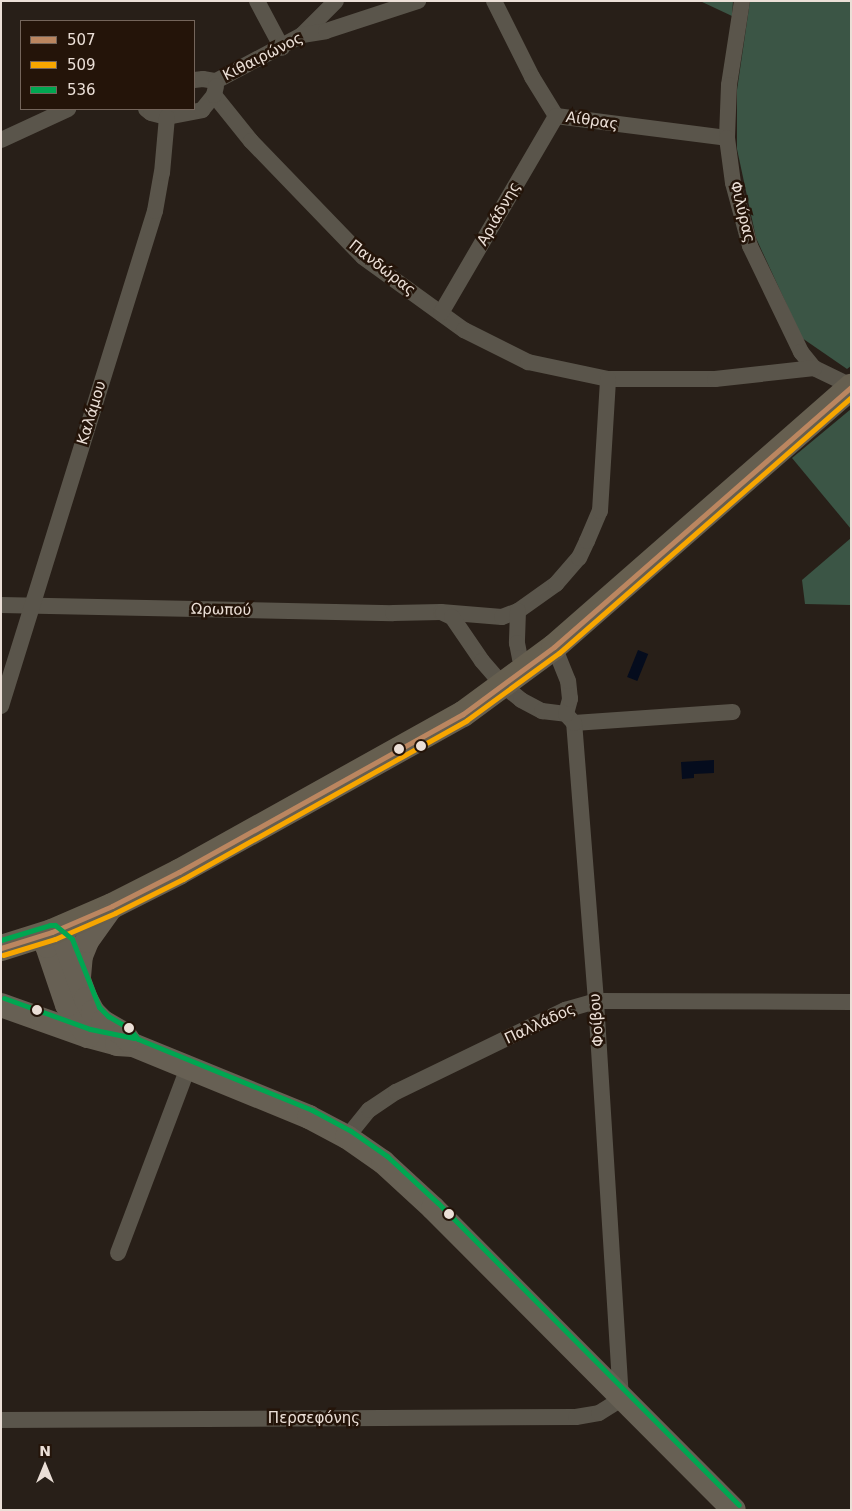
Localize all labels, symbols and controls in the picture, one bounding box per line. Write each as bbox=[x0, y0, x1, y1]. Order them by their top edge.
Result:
legend bbox=[20, 20, 195, 110]
street label: Κιθαιρώνος bbox=[220, 29, 306, 85]
text: 507 bbox=[67, 31, 96, 49]
text: 509 bbox=[67, 56, 96, 74]
text: 536 bbox=[67, 81, 96, 99]
street label: Αίθρας bbox=[565, 108, 619, 134]
street label: Αριάδνης bbox=[474, 179, 524, 249]
street label: Φιλύρας bbox=[726, 179, 758, 245]
street label: Πανδώρας bbox=[345, 236, 419, 300]
street label: Καλάμου bbox=[74, 379, 110, 447]
street label: Ωρωπού bbox=[191, 600, 251, 620]
unlabelled marker bbox=[416, 741, 426, 751]
unlabelled marker bbox=[394, 744, 404, 754]
street label: Φοίβου bbox=[586, 993, 608, 1047]
street label: Παλλάδος bbox=[502, 1000, 578, 1048]
unlabelled marker bbox=[32, 1005, 42, 1015]
unlabelled marker bbox=[124, 1023, 134, 1033]
unlabelled marker bbox=[444, 1209, 454, 1219]
street label: Περσεφόνης bbox=[268, 1410, 360, 1428]
north arrow bbox=[20, 1441, 70, 1491]
text: N bbox=[39, 1443, 51, 1459]

